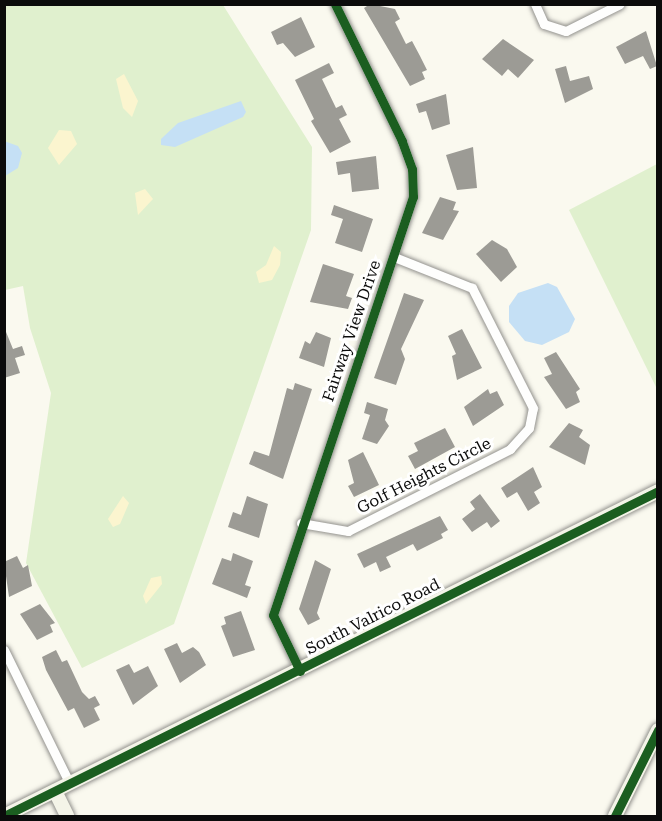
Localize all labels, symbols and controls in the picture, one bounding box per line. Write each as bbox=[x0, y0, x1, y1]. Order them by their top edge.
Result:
street label: Fairway View Drive bbox=[319, 258, 385, 404]
street label: Golf Heights Circle bbox=[354, 434, 494, 518]
street label: South Valrico Road bbox=[303, 575, 443, 659]

